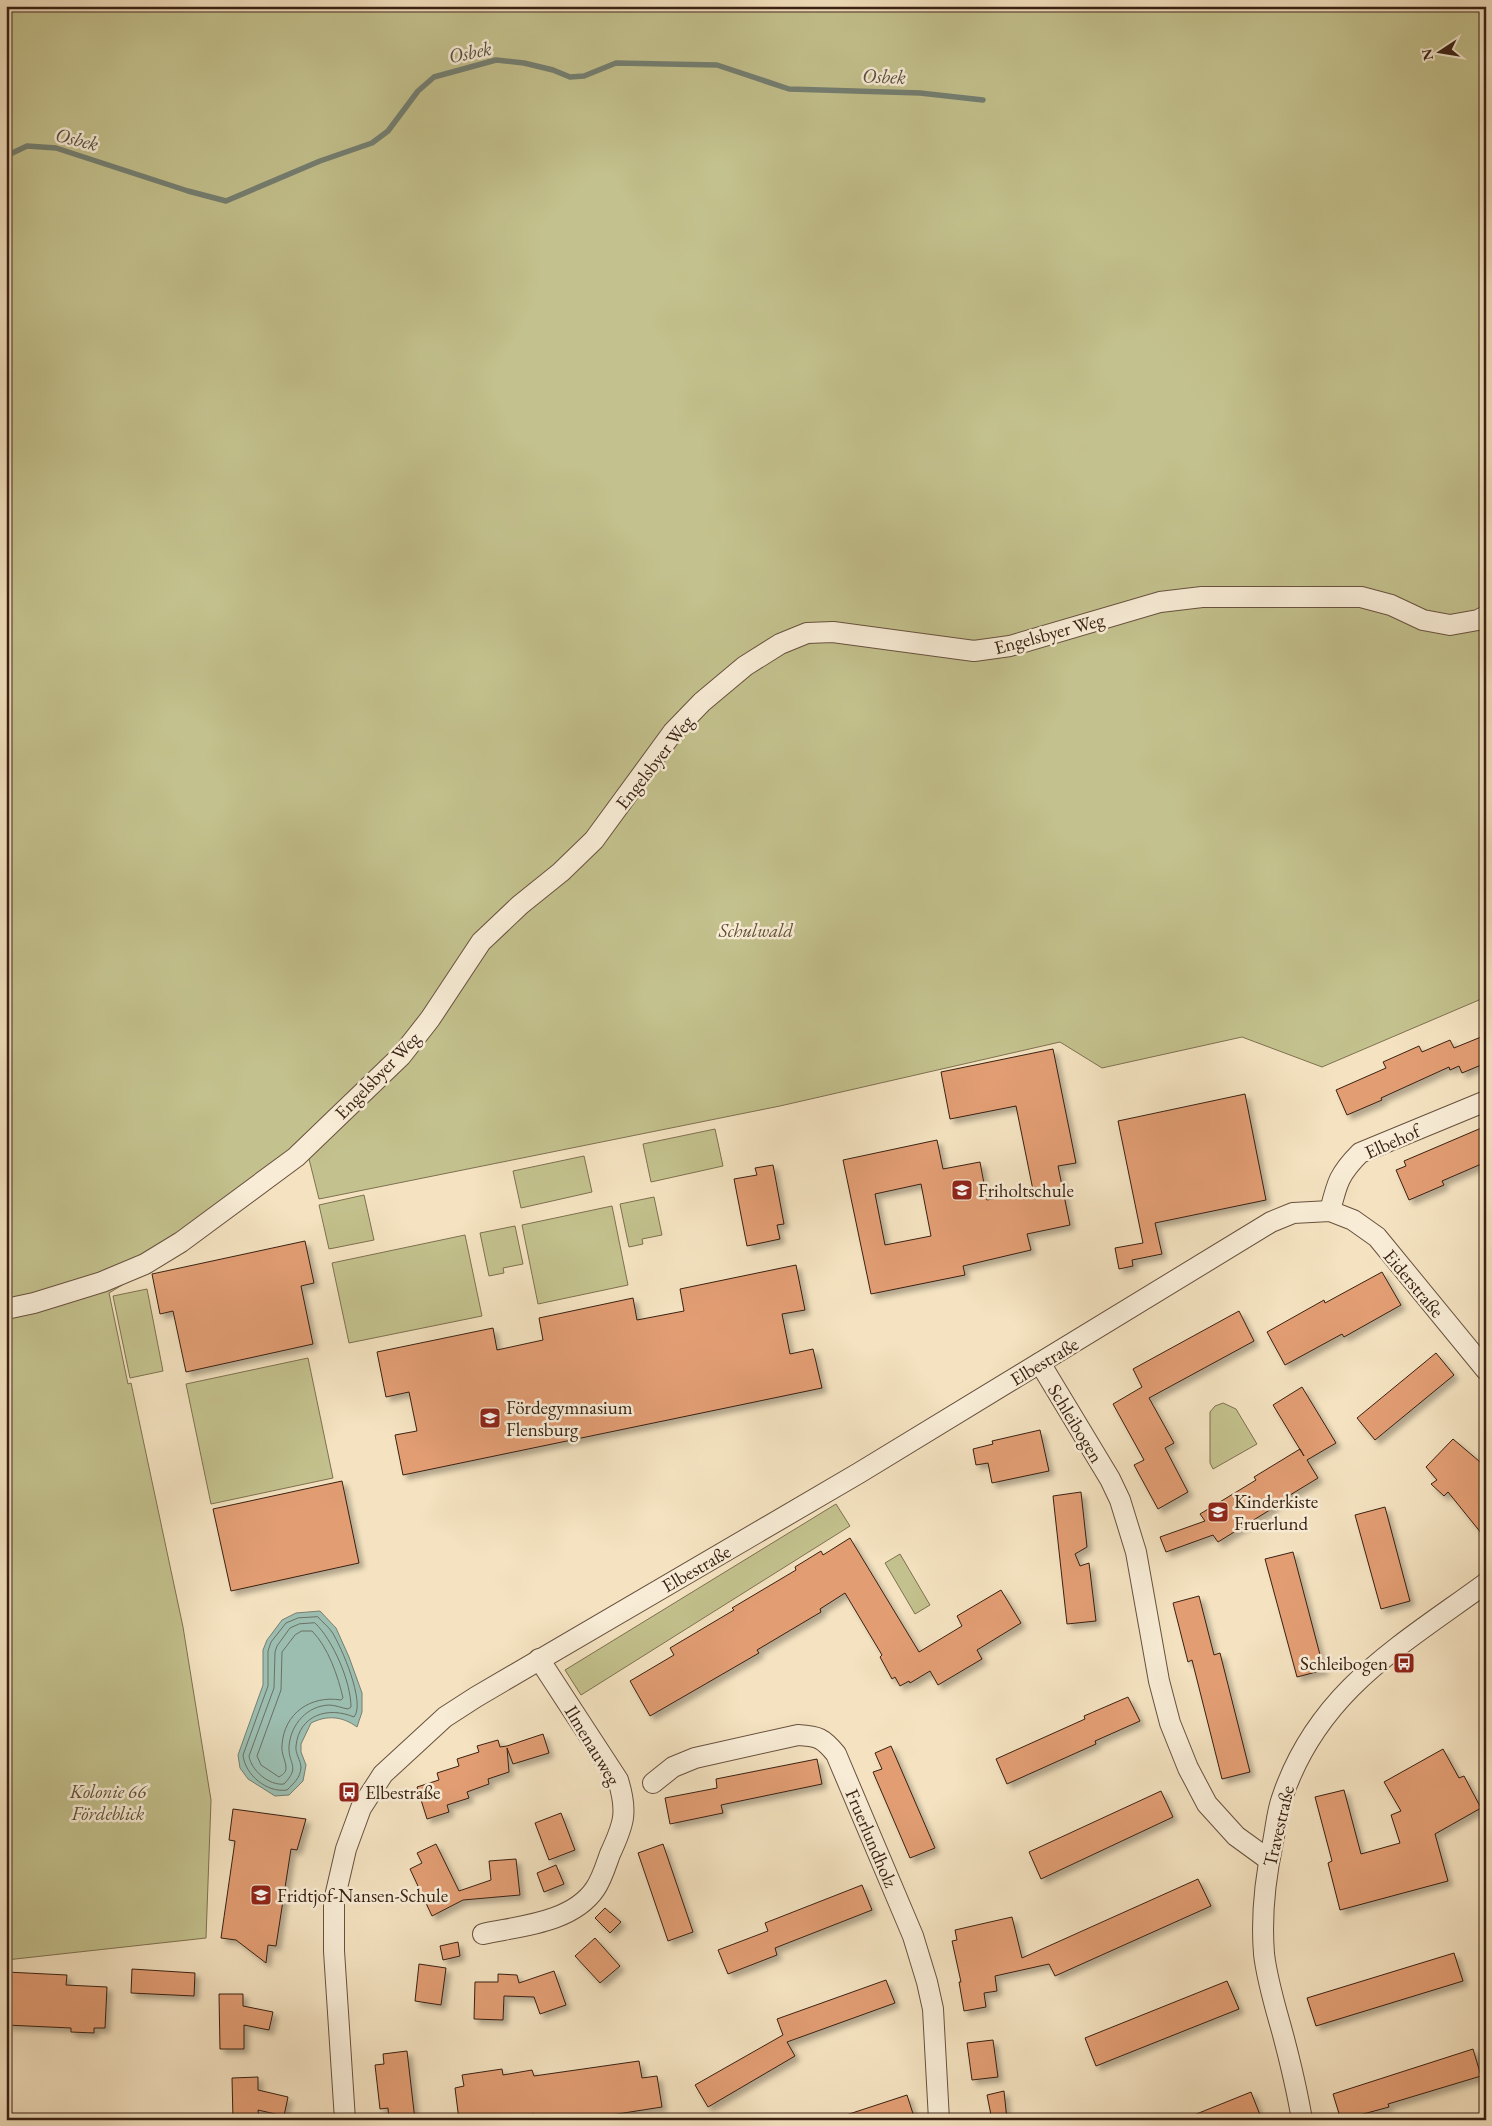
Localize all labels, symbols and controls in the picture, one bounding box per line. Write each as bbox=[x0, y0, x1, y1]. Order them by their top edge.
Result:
north arrow bbox=[1414, 28, 1464, 78]
water label: Osbek bbox=[446, 35, 494, 69]
text: N bbox=[1417, 47, 1437, 62]
water label: Osbek bbox=[862, 62, 906, 90]
water label: Osbek bbox=[53, 121, 101, 157]
street label: Engelsbyer Weg bbox=[991, 607, 1108, 660]
street label: Engelsbyer Weg bbox=[610, 710, 699, 815]
park label: Schulwald bbox=[718, 918, 793, 943]
street label: Engelsbyer Weg bbox=[329, 1025, 426, 1125]
street label: Elbehof bbox=[1361, 1118, 1425, 1165]
school or university icon: Friholtschule bbox=[950, 1178, 974, 1202]
place label: Friholtschule bbox=[978, 1178, 1074, 1203]
street label: Eiderstraße bbox=[1378, 1244, 1449, 1323]
street label: Elbestraße bbox=[1005, 1331, 1083, 1392]
street label: Schleibogen bbox=[1042, 1379, 1109, 1467]
place label: Fördegymnasium Flensburg bbox=[506, 1395, 633, 1442]
school or university icon: Fördegymnasium Flensburg bbox=[478, 1406, 502, 1430]
place label: Kinderkiste Fruerlund bbox=[1234, 1489, 1318, 1536]
school or university icon: Kinderkiste Fruerlund bbox=[1206, 1500, 1230, 1524]
street label: Elbestraße bbox=[657, 1539, 735, 1598]
place label: Schleibogen bbox=[1300, 1651, 1388, 1676]
bus stop icon: Schleibogen bbox=[1392, 1651, 1416, 1675]
street label: Ilmenauweg bbox=[559, 1701, 627, 1790]
park label: Kolonie 66 Fördeblick bbox=[69, 1779, 148, 1826]
bus stop icon: Elbestraße bbox=[337, 1780, 361, 1804]
place label: Elbestraße bbox=[365, 1780, 441, 1805]
street label: Travestraße bbox=[1257, 1783, 1300, 1869]
street label: Fruerlundholz bbox=[840, 1785, 904, 1892]
school or university icon: Fridtjof-Nansen-Schule bbox=[249, 1883, 273, 1907]
place label: Fridtjof-Nansen-Schule bbox=[277, 1883, 448, 1908]

